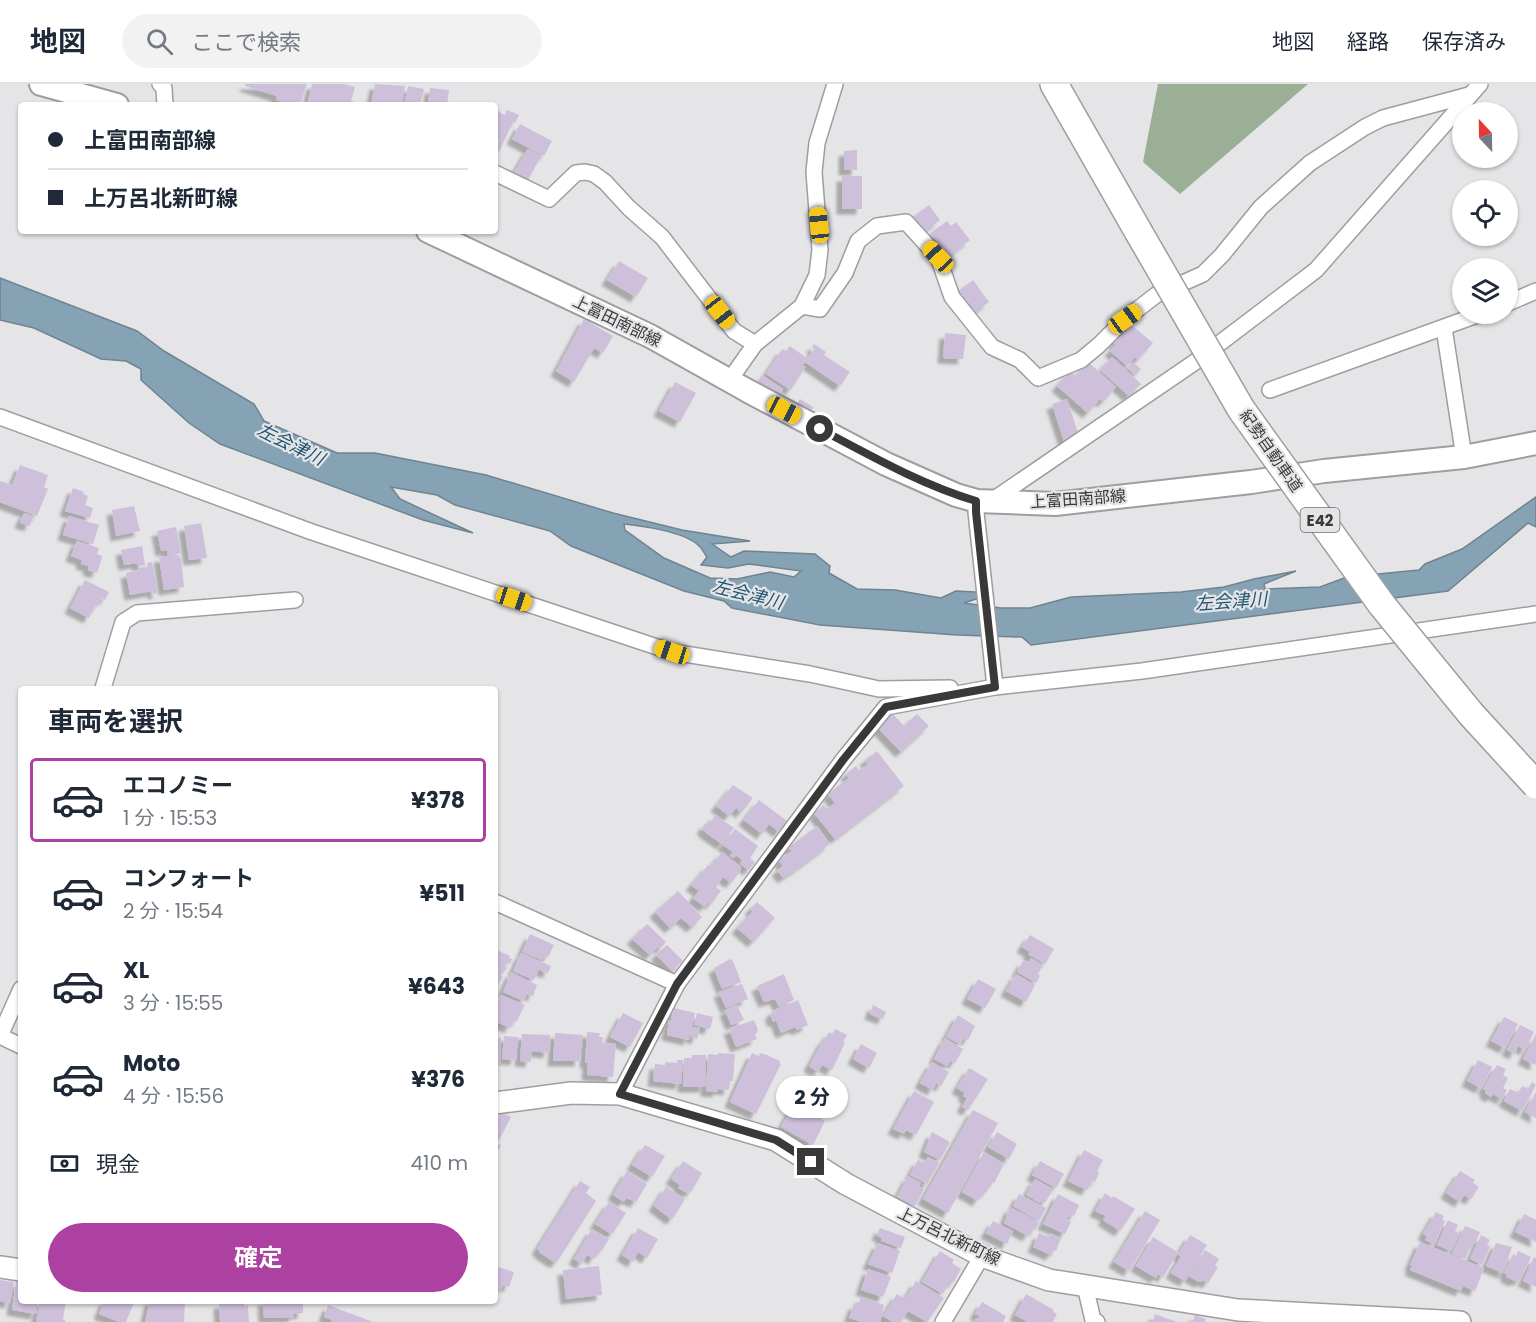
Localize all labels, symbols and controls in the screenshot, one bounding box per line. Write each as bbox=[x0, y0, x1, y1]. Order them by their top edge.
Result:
search box bbox=[122, 14, 542, 68]
text: 地図 bbox=[30, 22, 86, 61]
icon: search bbox=[143, 25, 176, 58]
text: ここで検索 bbox=[191, 27, 301, 58]
text: 地図 bbox=[1272, 27, 1314, 56]
text: 経路 bbox=[1347, 27, 1389, 56]
text: 保存済み bbox=[1422, 27, 1506, 56]
north arrow bbox=[1452, 102, 1518, 168]
map controls bbox=[1452, 102, 1518, 324]
text: 上富田南部線 bbox=[84, 125, 216, 156]
button: locate bbox=[1452, 180, 1518, 246]
text: 上万呂北新町線 bbox=[84, 183, 238, 214]
car bbox=[808, 206, 830, 244]
car bbox=[919, 238, 957, 276]
button: layers bbox=[1452, 258, 1518, 324]
street label: 上富田南部線 bbox=[569, 290, 665, 352]
car bbox=[702, 292, 738, 332]
car bbox=[1105, 301, 1145, 337]
car bbox=[764, 394, 804, 426]
street label: 紀勢自動車道 bbox=[1234, 405, 1308, 497]
route start bbox=[806, 415, 833, 442]
water label: 左会津川 bbox=[253, 417, 331, 472]
street label: 上富田南部線 bbox=[1029, 484, 1127, 514]
road number: E42 bbox=[1300, 508, 1340, 532]
water label: 左会津川 bbox=[710, 573, 788, 615]
car bbox=[494, 585, 534, 613]
water label: 左会津川 bbox=[1194, 586, 1270, 616]
car bbox=[652, 638, 692, 666]
text: 車両を選択 bbox=[48, 703, 183, 740]
text: エコノミー bbox=[123, 770, 233, 801]
icon: car bbox=[51, 773, 105, 827]
text: ¥378 bbox=[411, 785, 465, 816]
text: 1 分 · 15:53 bbox=[123, 804, 217, 832]
text: コンフォート bbox=[123, 863, 254, 894]
icon: car bbox=[51, 866, 105, 920]
text: ¥511 bbox=[419, 878, 465, 909]
text: 2 分 · 15:54 bbox=[123, 897, 223, 925]
text: XL bbox=[123, 955, 149, 986]
icon: car bbox=[51, 959, 105, 1013]
text: ¥643 bbox=[408, 971, 465, 1002]
text: 3 分 · 15:55 bbox=[123, 989, 223, 1017]
text: Moto bbox=[123, 1048, 180, 1079]
icon: car bbox=[51, 1052, 105, 1106]
text: ¥376 bbox=[411, 1064, 465, 1095]
callout: 2 分 bbox=[775, 1075, 847, 1117]
text: 4 分 · 15:56 bbox=[123, 1082, 224, 1110]
text: 2 分 bbox=[794, 1083, 830, 1111]
icon: cash bbox=[48, 1147, 81, 1180]
route end bbox=[797, 1148, 824, 1175]
text: 現金 bbox=[96, 1149, 140, 1180]
text: 410 m bbox=[411, 1149, 468, 1177]
street label: 上万呂北新町線 bbox=[894, 1201, 1004, 1271]
button: 確定 bbox=[48, 1223, 468, 1292]

